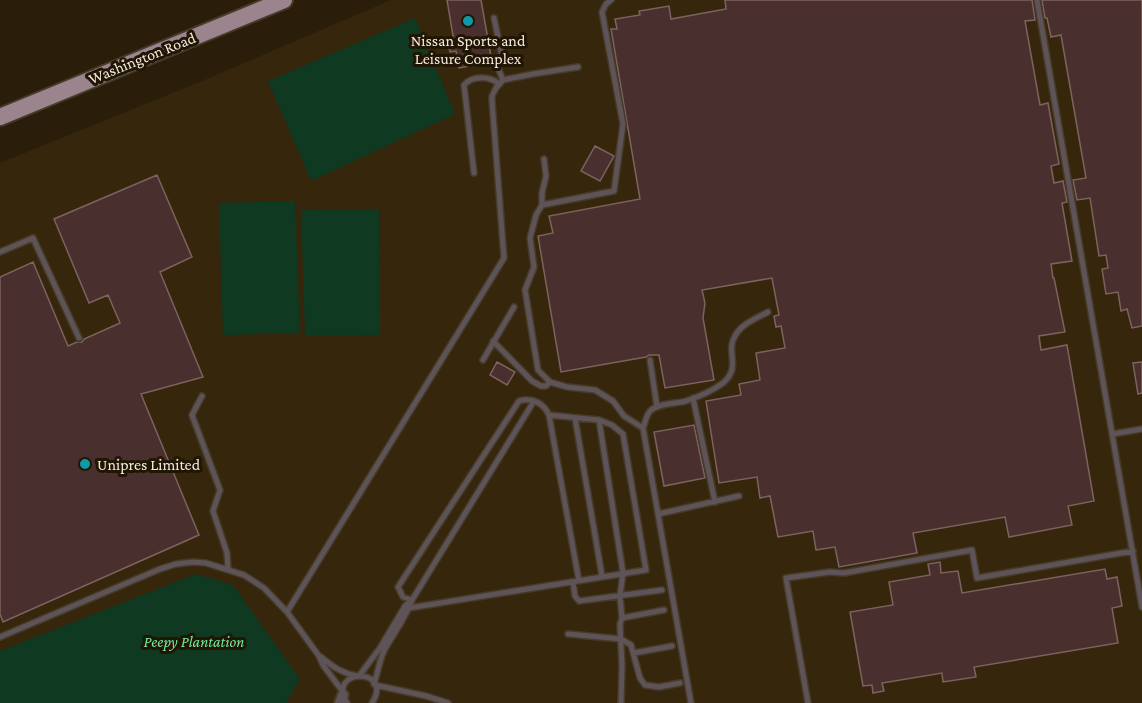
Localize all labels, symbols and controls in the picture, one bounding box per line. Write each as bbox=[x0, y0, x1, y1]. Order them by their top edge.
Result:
marker: Nissan Sports and Leisure Complex bbox=[461, 14, 475, 28]
street label: Washington Road bbox=[86, 29, 199, 88]
place label: Nissan Sports and Leisure Complex bbox=[411, 32, 526, 68]
place label: Unipres Limited bbox=[97, 456, 201, 474]
marker: Unipres Limited bbox=[78, 457, 92, 471]
park label: Peepy Plantation bbox=[144, 633, 244, 651]

